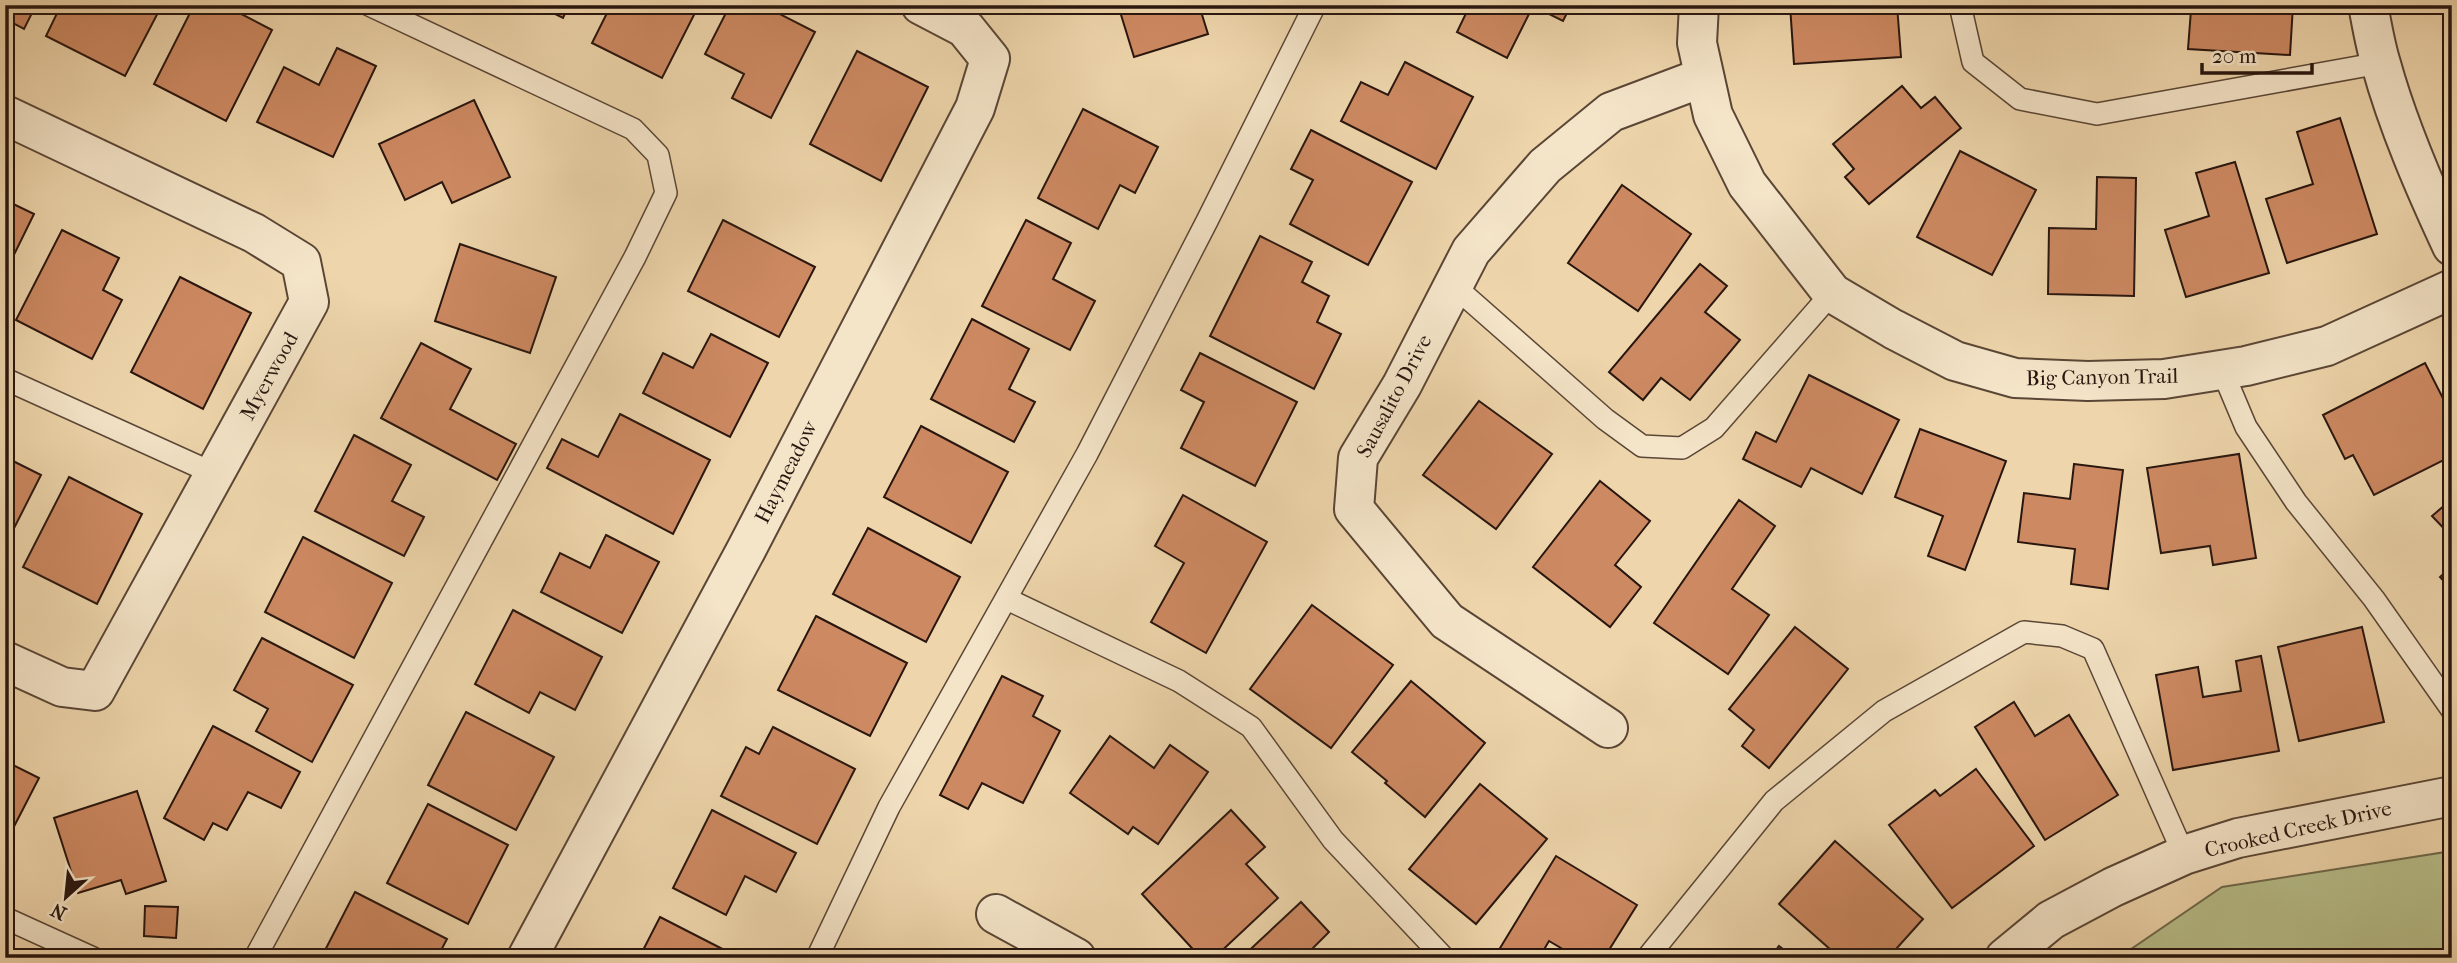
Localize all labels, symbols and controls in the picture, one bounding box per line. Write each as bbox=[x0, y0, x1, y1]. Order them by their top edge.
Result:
scale bar bbox=[2202, 32, 2312, 76]
text: 20 m bbox=[2212, 44, 2257, 68]
street label: Myerwood bbox=[235, 327, 303, 424]
street label: Sausalito Drive bbox=[1352, 330, 1436, 462]
street label: Big Canyon Trail bbox=[2026, 364, 2178, 390]
street label: Haymeadow bbox=[750, 416, 823, 527]
street label: Crooked Creek Drive bbox=[2202, 796, 2394, 862]
north arrow bbox=[32, 862, 102, 932]
text: N bbox=[47, 898, 70, 924]

